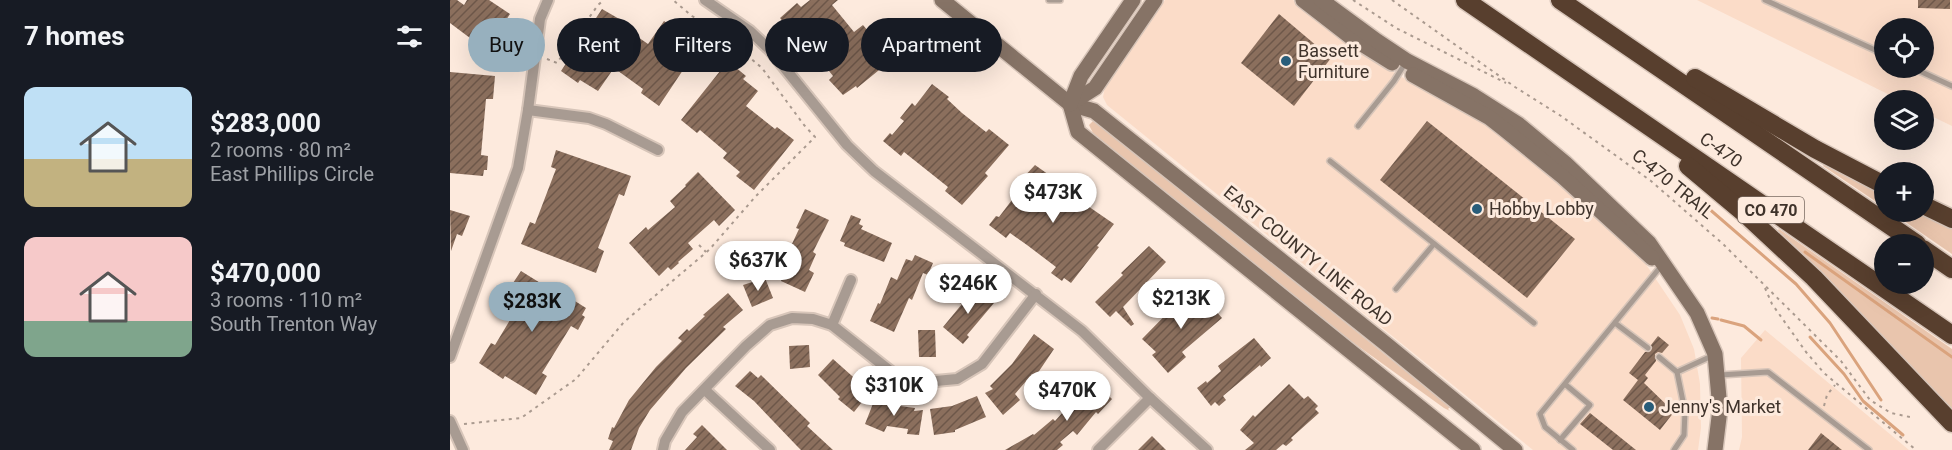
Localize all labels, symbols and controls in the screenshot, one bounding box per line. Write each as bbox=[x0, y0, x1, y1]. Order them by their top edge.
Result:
chip: Buy bbox=[468, 18, 545, 72]
chip: Rent bbox=[557, 18, 641, 72]
chip: Filters bbox=[653, 18, 753, 72]
chip: New bbox=[765, 18, 849, 72]
chip: Apartment bbox=[861, 18, 1002, 72]
map controls bbox=[1874, 18, 1934, 294]
button: locate bbox=[1874, 18, 1934, 78]
icon: filters bbox=[393, 20, 426, 53]
text: 7 homes bbox=[24, 21, 125, 51]
place label: Bassett Furniture bbox=[1298, 40, 1369, 82]
marker: Bassett Furniture bbox=[1279, 54, 1293, 68]
button: layers bbox=[1874, 90, 1934, 150]
text: $283,000 bbox=[210, 108, 321, 138]
icon: home bbox=[72, 111, 144, 183]
street label: C-470 bbox=[1696, 127, 1747, 172]
text: 2 rooms · 80 m² bbox=[210, 138, 351, 162]
street label: C-470 TRAIL bbox=[1628, 144, 1719, 223]
text: East Phillips Circle bbox=[210, 162, 374, 186]
button: + bbox=[1874, 162, 1934, 222]
pin: $473K bbox=[1011, 173, 1095, 224]
text: $473K bbox=[1024, 180, 1082, 204]
street label: EAST COUNTY LINE ROAD bbox=[1220, 181, 1397, 330]
road number: CO 470 bbox=[1738, 197, 1804, 223]
place label: Hobby Lobby bbox=[1489, 198, 1594, 219]
marker: Hobby Lobby bbox=[1470, 202, 1484, 216]
button: − bbox=[1874, 234, 1934, 294]
pin: $637K bbox=[716, 241, 800, 292]
text: $637K bbox=[729, 248, 787, 272]
text: $470,000 bbox=[210, 258, 321, 288]
icon: home bbox=[72, 261, 144, 333]
pin: $246K bbox=[926, 264, 1010, 315]
text: $246K bbox=[939, 271, 997, 295]
pin: $213K bbox=[1139, 279, 1223, 330]
pin: $283K bbox=[490, 282, 574, 333]
text: $213K bbox=[1152, 286, 1210, 310]
text: 3 rooms · 110 m² bbox=[210, 288, 362, 312]
text: $283K bbox=[503, 289, 561, 313]
text: South Trenton Way bbox=[210, 312, 377, 336]
pin: $310K bbox=[852, 366, 936, 417]
pin: $470K bbox=[1025, 371, 1109, 422]
text: $310K bbox=[865, 373, 923, 397]
text: $470K bbox=[1038, 378, 1096, 402]
place label: Jenny's Market bbox=[1661, 396, 1781, 417]
marker: Jenny's Market bbox=[1642, 400, 1656, 414]

